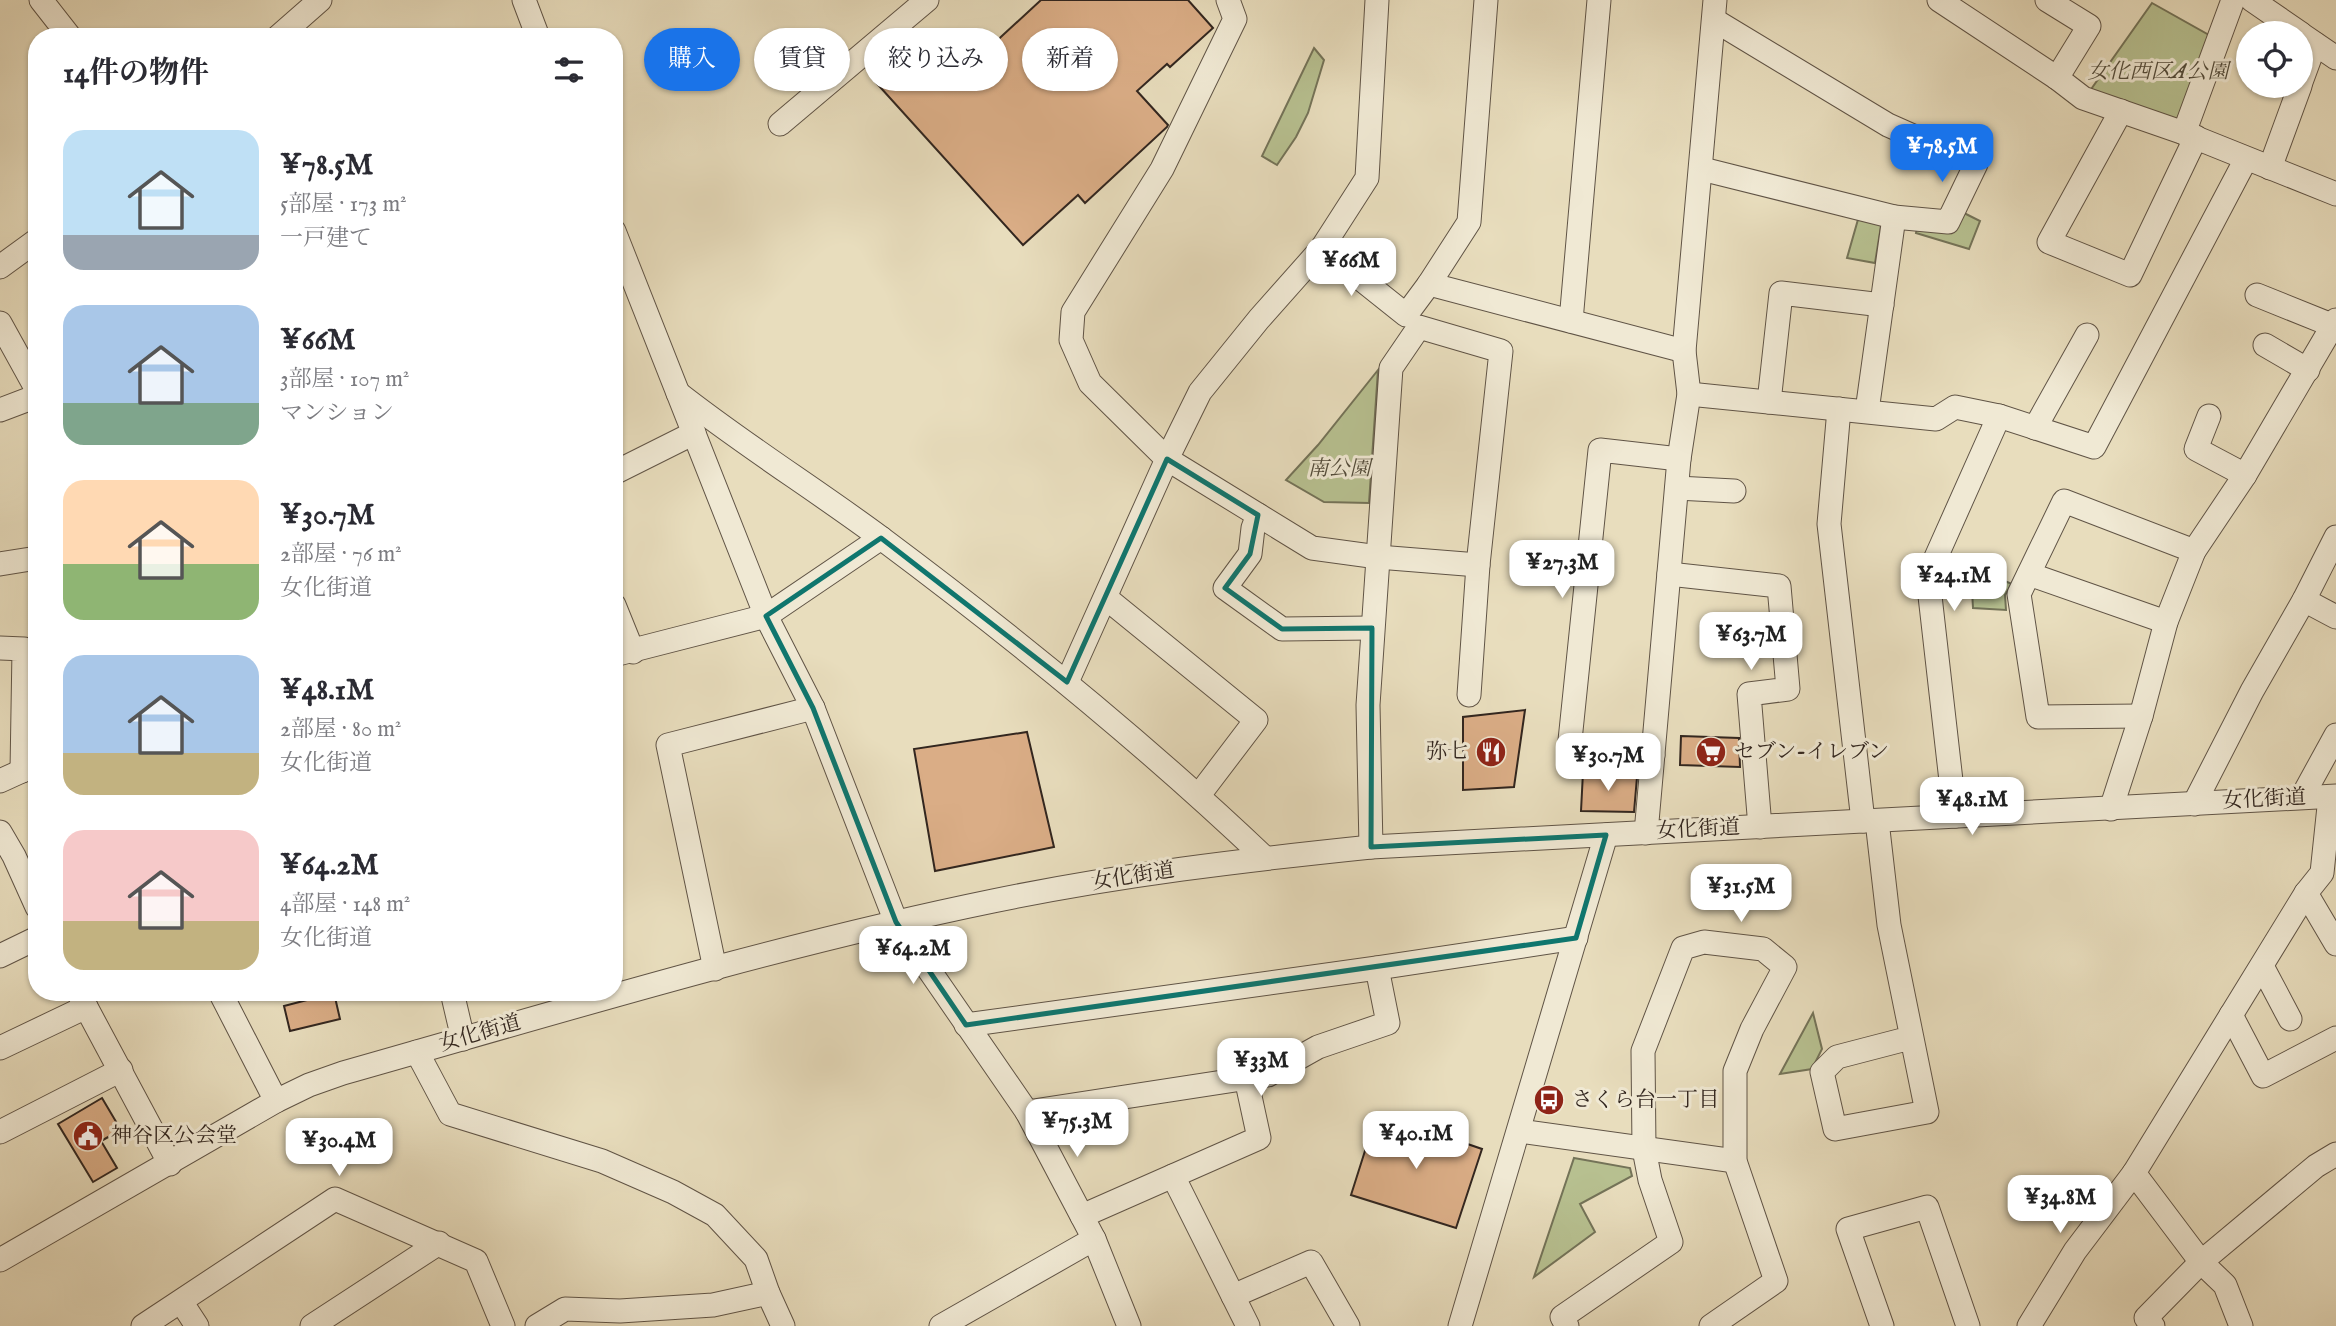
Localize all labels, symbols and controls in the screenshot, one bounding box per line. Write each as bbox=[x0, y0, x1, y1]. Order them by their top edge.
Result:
map controls bbox=[2236, 21, 2313, 98]
button: locate bbox=[2236, 21, 2313, 98]
chip: 購入 bbox=[644, 28, 740, 91]
chip: 賃貸 bbox=[754, 28, 850, 91]
chip: 絞り込み bbox=[864, 28, 1008, 91]
chip: 新着 bbox=[1022, 28, 1118, 91]
icon: filters bbox=[550, 51, 588, 89]
text: 14件の物件 bbox=[63, 55, 209, 93]
park label: 女化西区A公園 bbox=[2087, 59, 2232, 86]
pin: ¥78.5M bbox=[1885, 124, 1999, 184]
text: ¥78.5M bbox=[1906, 132, 1978, 161]
text: ¥78.5M bbox=[280, 147, 373, 185]
icon: home bbox=[119, 158, 203, 242]
text: 5部屋 · 173 m² bbox=[280, 190, 407, 219]
text: 一戸建て bbox=[280, 224, 372, 253]
pin: ¥66M bbox=[1310, 238, 1392, 298]
text: ¥66M bbox=[1322, 246, 1380, 275]
text: ¥66M bbox=[280, 322, 355, 360]
icon: home bbox=[119, 333, 203, 417]
text: 3部屋 · 107 m² bbox=[280, 365, 409, 394]
text: マンション bbox=[280, 399, 394, 428]
park label: 南公園 bbox=[1308, 456, 1373, 483]
text: ¥30.7M bbox=[280, 497, 375, 535]
icon: home bbox=[119, 508, 203, 592]
text: 2部屋 · 76 m² bbox=[280, 540, 402, 569]
pin: ¥27.3M bbox=[1505, 540, 1619, 600]
text: ¥27.3M bbox=[1525, 548, 1599, 577]
pin: ¥24.1M bbox=[1897, 554, 2011, 613]
text: ¥24.1M bbox=[1917, 561, 1991, 590]
text: 女化街道 bbox=[280, 574, 372, 603]
pin: ¥63.7M bbox=[1694, 612, 1808, 672]
text: ¥63.7M bbox=[1715, 620, 1787, 649]
text: ¥48.1M bbox=[280, 672, 374, 710]
icon: home bbox=[119, 683, 203, 767]
text: 2部屋 · 80 m² bbox=[280, 715, 401, 744]
pin: ¥30.7M bbox=[1551, 734, 1665, 793]
restaurant icon: 弥七 bbox=[1474, 735, 1508, 769]
supermarket icon: セブン-イレブン bbox=[1694, 735, 1728, 769]
place label: 弥七 bbox=[1426, 739, 1468, 766]
place label: セブン-イレブン bbox=[1734, 739, 1889, 766]
text: ¥30.7M bbox=[1572, 741, 1644, 770]
text: 女化街道 bbox=[280, 749, 372, 778]
pin: ¥48.1M bbox=[1915, 778, 2029, 837]
street label: 女化街道 bbox=[2221, 784, 2307, 816]
text: ¥48.1M bbox=[1936, 785, 2008, 814]
street label: 女化街道 bbox=[1655, 814, 1741, 846]
text: ¥64.2M bbox=[280, 847, 379, 885]
street label: 女化街道 bbox=[1089, 857, 1177, 897]
icon: home bbox=[119, 858, 203, 942]
pin: ¥31.5M bbox=[1684, 864, 1798, 924]
text: ¥31.5M bbox=[1707, 872, 1775, 901]
text: 4部屋 · 148 m² bbox=[280, 890, 410, 919]
text: 女化街道 bbox=[280, 924, 372, 953]
pin: ¥64.2M bbox=[856, 926, 970, 986]
text: ¥64.2M bbox=[875, 934, 951, 963]
street label: 女化街道 bbox=[436, 1009, 524, 1059]
pin: ¥33M bbox=[1220, 1038, 1302, 1098]
text: ¥33M bbox=[1233, 1046, 1289, 1075]
bus stop icon: さくら台一丁目 bbox=[1532, 1083, 1566, 1117]
place label: さくら台一丁目 bbox=[1572, 1087, 1719, 1114]
pin: ¥75.3M bbox=[1020, 1100, 1134, 1159]
text: ¥75.3M bbox=[1041, 1107, 1113, 1136]
pin: ¥40.1M bbox=[1359, 1112, 1473, 1171]
pin: ¥30.4M bbox=[282, 1118, 396, 1178]
public building icon: 神谷区公会堂 bbox=[71, 1119, 105, 1153]
text: ¥40.1M bbox=[1379, 1119, 1453, 1148]
place label: 神谷区公会堂 bbox=[111, 1123, 237, 1150]
text: ¥30.4M bbox=[302, 1126, 376, 1155]
pin: ¥34.8M bbox=[2003, 1176, 2117, 1235]
text: ¥34.8M bbox=[2024, 1183, 2096, 1212]

